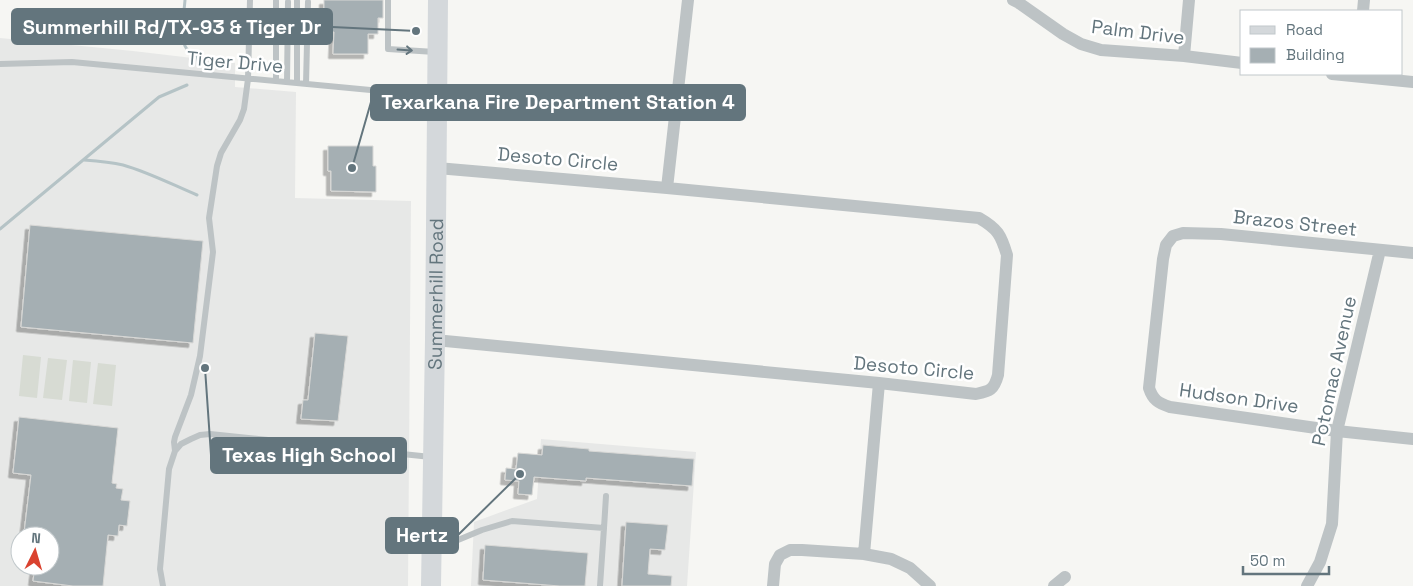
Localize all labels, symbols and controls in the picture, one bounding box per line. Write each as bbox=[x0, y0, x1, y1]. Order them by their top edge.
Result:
callout: Summerhill Rd/TX-93 & Tiger Dr bbox=[12, 9, 332, 44]
legend bbox=[1240, 10, 1403, 75]
text: Summerhill Rd/TX-93 & Tiger Dr bbox=[23, 14, 321, 40]
street label: Palm Drive bbox=[1090, 14, 1186, 50]
text: Road bbox=[1286, 20, 1323, 39]
street label: Tiger Drive bbox=[186, 45, 284, 79]
text: Building bbox=[1286, 45, 1345, 64]
one-way arrow bbox=[397, 46, 413, 55]
callout: Texarkana Fire Department Station 4 bbox=[371, 85, 745, 120]
text: Texarkana Fire Department Station 4 bbox=[381, 89, 735, 115]
street label: Desoto Circle bbox=[497, 141, 619, 177]
street label: Brazos Street bbox=[1232, 204, 1358, 242]
street label: Summerhill Road bbox=[422, 218, 449, 370]
street label: Potomac Avenue bbox=[1306, 294, 1362, 448]
street label: Desoto Circle bbox=[853, 350, 975, 386]
street label: Hudson Drive bbox=[1178, 377, 1300, 419]
callout: Texas High School bbox=[211, 438, 406, 473]
text: Texas High School bbox=[222, 442, 396, 468]
callout: Hertz bbox=[386, 518, 458, 553]
text: Hertz bbox=[396, 522, 448, 548]
north arrow bbox=[10, 526, 60, 576]
text: N bbox=[31, 529, 42, 547]
scale bar bbox=[1243, 544, 1329, 576]
text: 50 m bbox=[1250, 551, 1285, 570]

